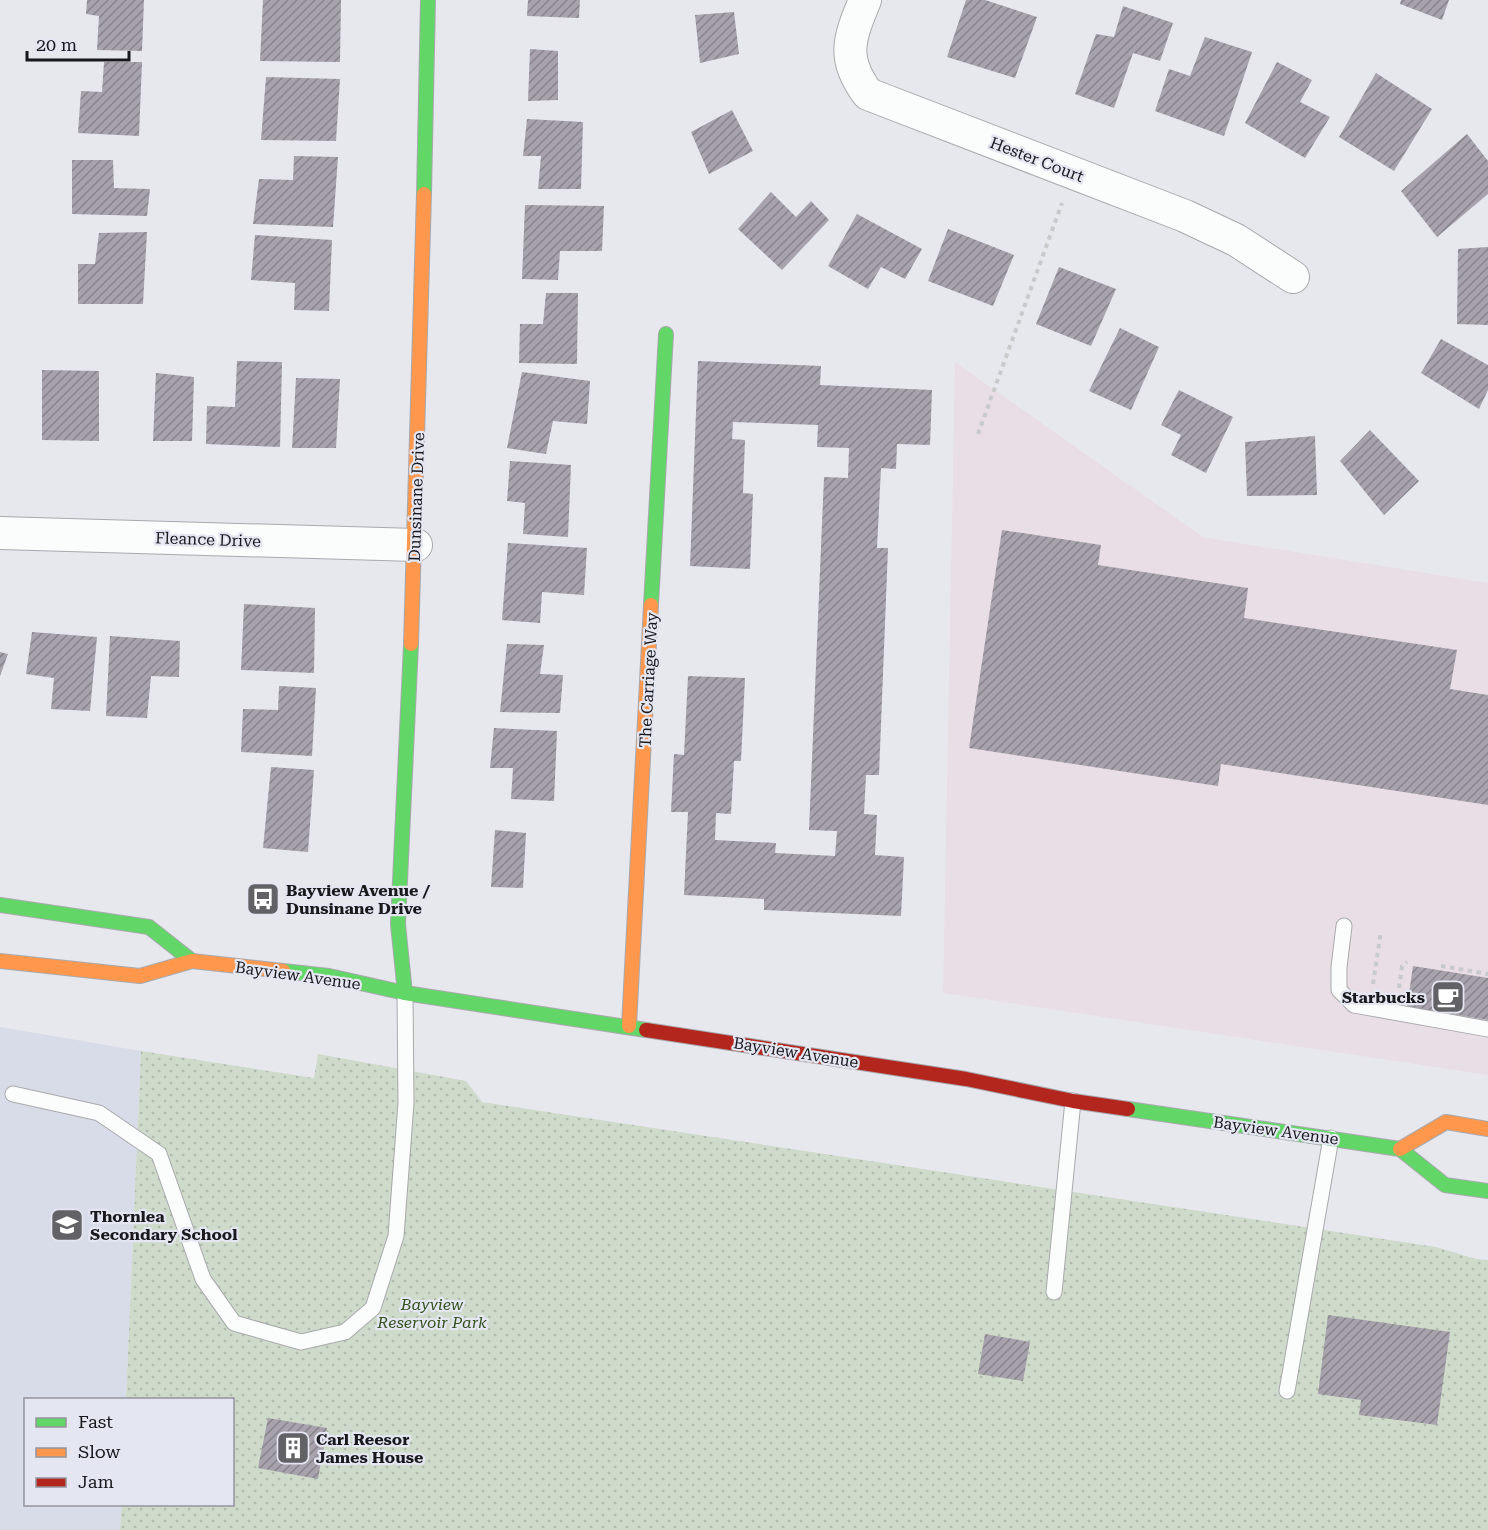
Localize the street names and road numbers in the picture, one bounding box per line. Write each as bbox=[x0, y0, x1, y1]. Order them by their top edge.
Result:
street label: Hester Court bbox=[987, 133, 1086, 186]
street label: Dunsinane Drive bbox=[405, 432, 428, 562]
street label: Fleance Drive bbox=[155, 528, 261, 551]
street label: The Carriage Way bbox=[635, 611, 662, 748]
street label: Bayview Avenue bbox=[234, 957, 362, 994]
street label: Bayview Avenue bbox=[732, 1033, 860, 1072]
street label: Bayview Avenue bbox=[1212, 1112, 1340, 1149]

